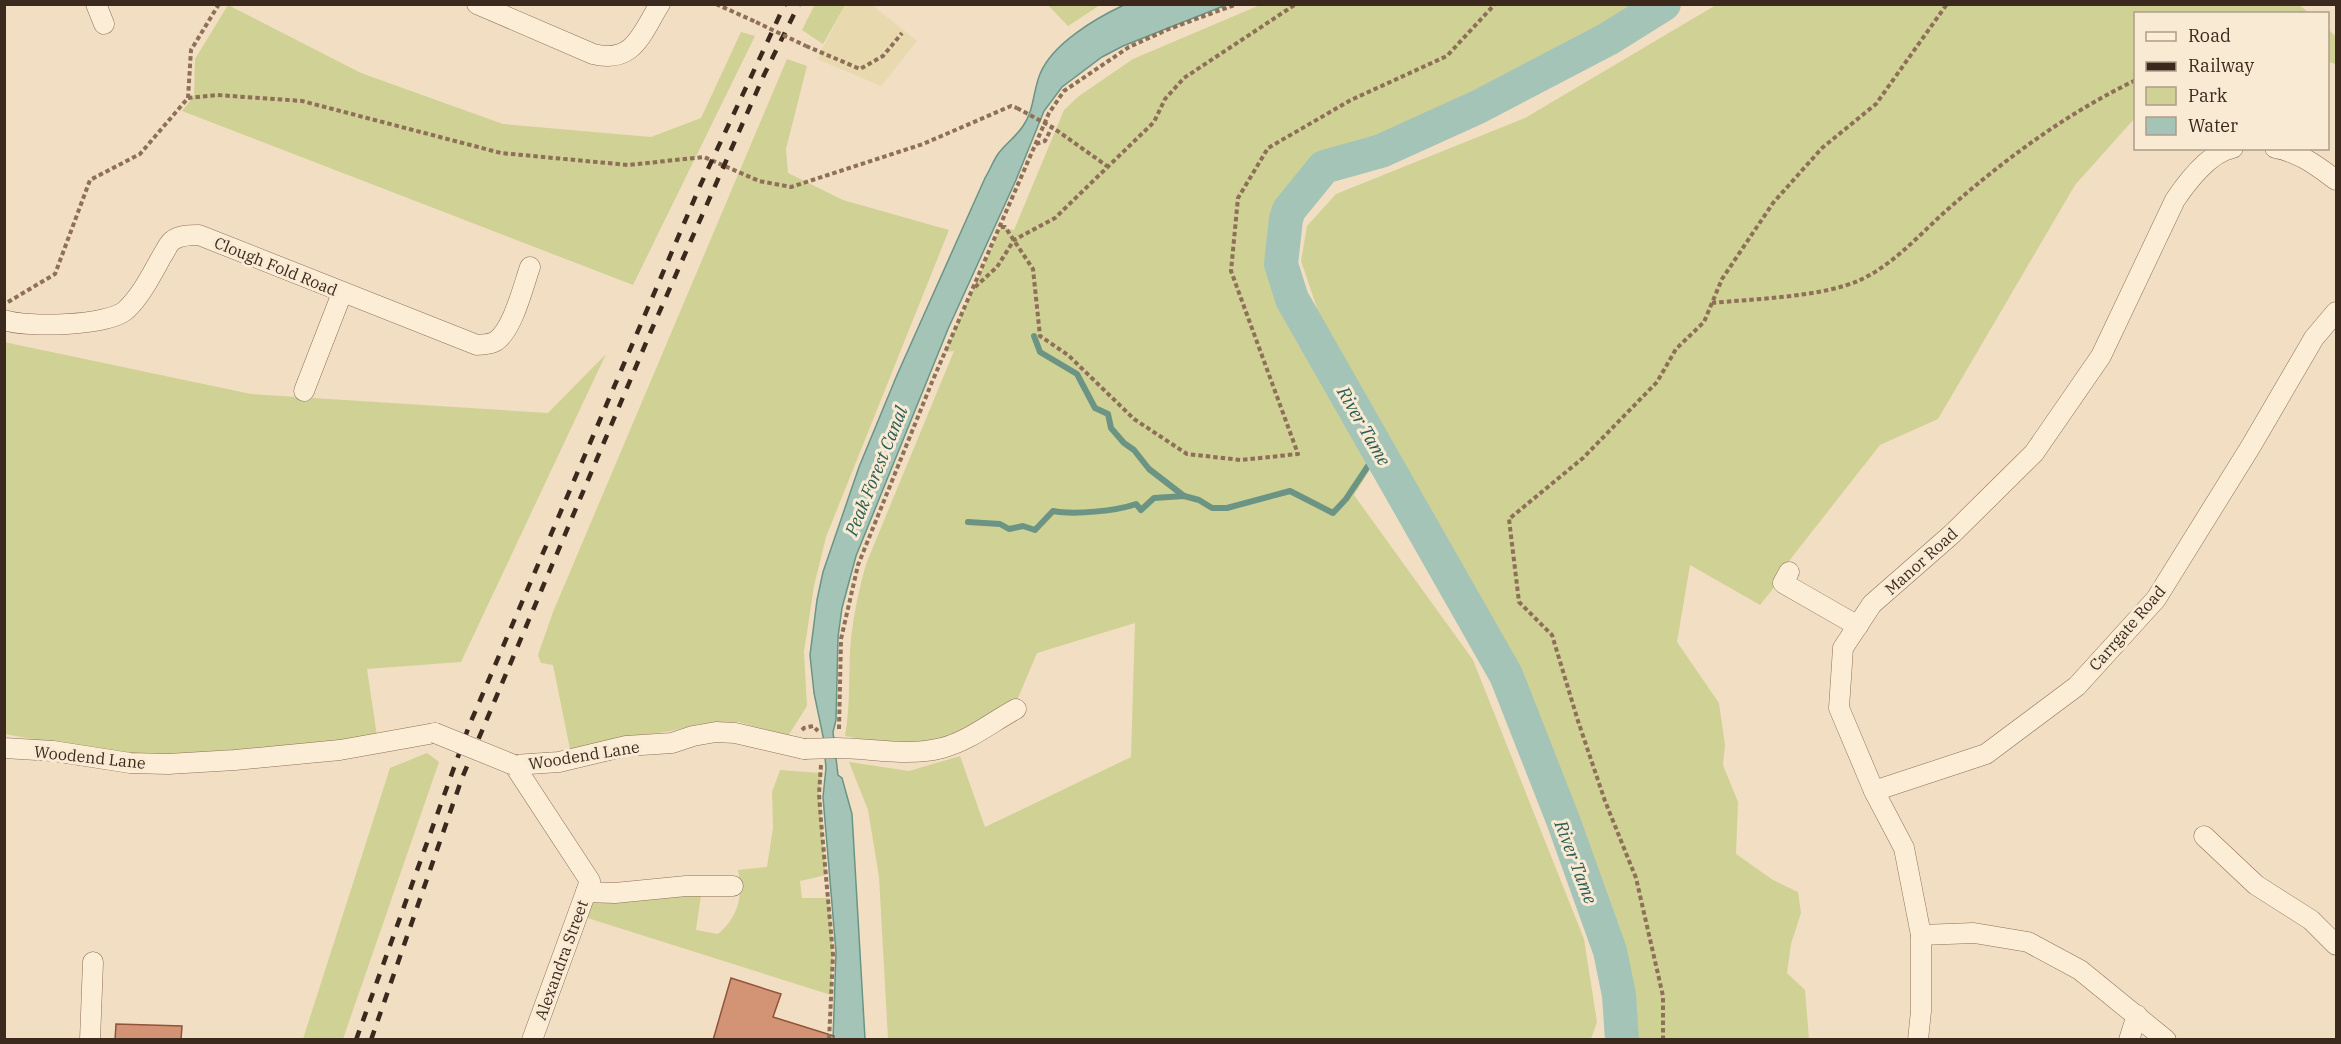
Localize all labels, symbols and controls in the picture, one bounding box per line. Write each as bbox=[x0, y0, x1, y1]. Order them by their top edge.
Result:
legend bbox=[2134, 12, 2329, 150]
text: Road bbox=[2188, 24, 2231, 47]
text: Railway bbox=[2188, 54, 2254, 77]
text: Park bbox=[2188, 84, 2228, 107]
text: Water bbox=[2188, 114, 2238, 137]
street label: Clough Fold Road bbox=[211, 232, 341, 300]
water label: River Tame bbox=[1332, 381, 1396, 470]
water label: Peak Forest Canal bbox=[839, 402, 913, 540]
street label: Manor Road bbox=[1881, 523, 1962, 599]
street label: Carrgate Road bbox=[2085, 581, 2170, 675]
street label: Woodend Lane bbox=[527, 736, 641, 774]
street label: Woodend Lane bbox=[33, 741, 147, 773]
water label: River Tame bbox=[1549, 816, 1602, 907]
street label: Alexandra Street bbox=[530, 897, 592, 1023]

